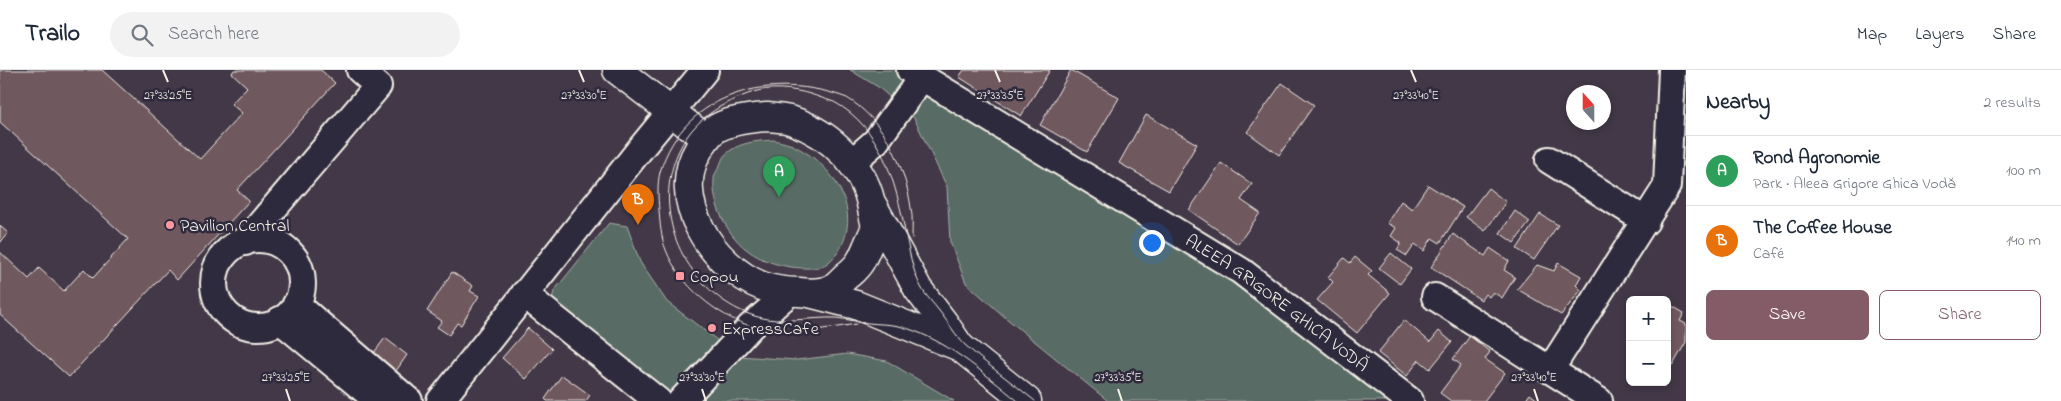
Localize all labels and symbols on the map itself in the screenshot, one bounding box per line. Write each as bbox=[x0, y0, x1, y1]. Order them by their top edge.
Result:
north arrow bbox=[1566, 85, 1611, 130]
text: 27°33'25"E bbox=[144, 87, 192, 105]
text: 27°33'30"E bbox=[561, 87, 607, 105]
text: 27°33'35"E bbox=[976, 87, 1024, 105]
text: 27°33'40"E bbox=[1393, 87, 1439, 105]
pin: A bbox=[763, 156, 795, 197]
pin: B bbox=[622, 184, 654, 225]
place label: Pavilion Central bbox=[180, 214, 289, 240]
marker: Pavilion Central bbox=[164, 219, 176, 231]
street label: ALEEA GRIGORE GHICA VODĂ bbox=[1180, 229, 1373, 379]
your location bbox=[1139, 230, 1165, 256]
place label: Copou bbox=[690, 265, 739, 291]
marker: Copou bbox=[674, 270, 686, 282]
place label: ExpressCafe bbox=[722, 317, 820, 343]
marker: ExpressCafe bbox=[706, 322, 718, 334]
text: 27°33'25"E bbox=[262, 369, 310, 387]
text: 27°33'30"E bbox=[679, 369, 725, 387]
text: 27°33'35"E bbox=[1094, 369, 1142, 387]
text: 27°33'40"E bbox=[1511, 369, 1557, 387]

